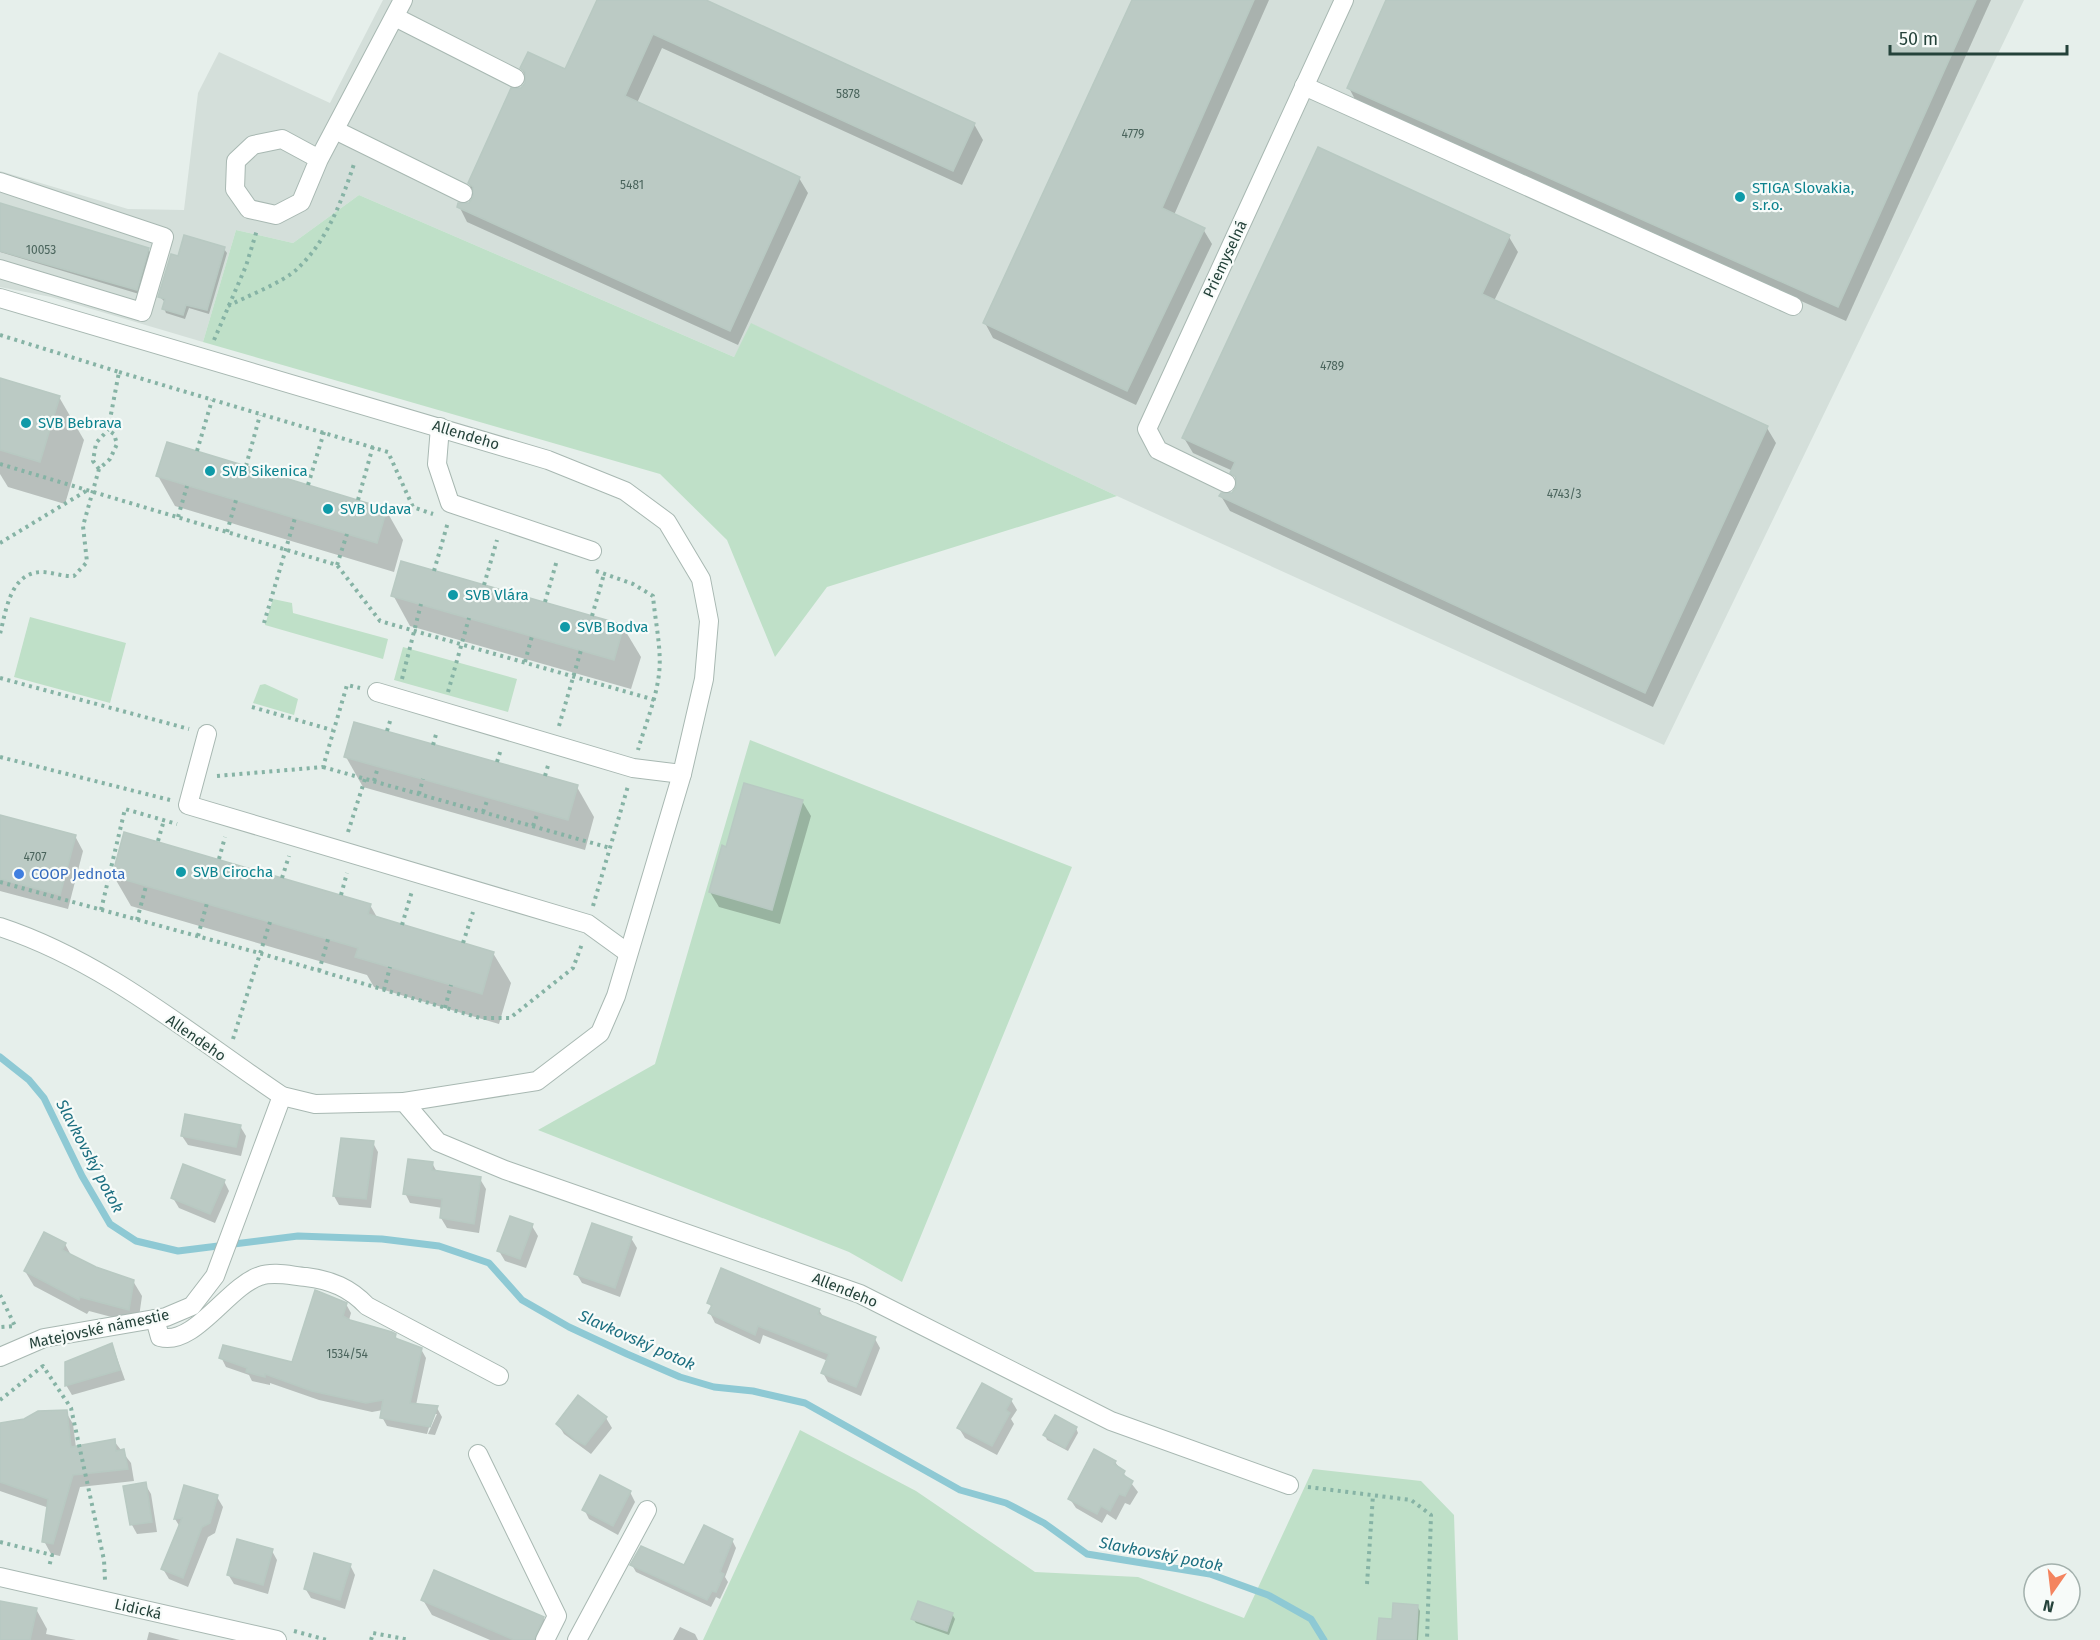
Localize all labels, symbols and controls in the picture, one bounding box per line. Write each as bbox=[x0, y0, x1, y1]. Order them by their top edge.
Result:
scale bar bbox=[1890, 18, 2067, 56]
text: 50 m bbox=[1899, 28, 1938, 50]
house number: 5878 bbox=[836, 87, 860, 101]
house number: 4779 bbox=[1122, 127, 1144, 141]
house number: 5481 bbox=[620, 178, 644, 192]
place label: STIGA Slovakia, s.r.o. bbox=[1752, 179, 1854, 214]
marker: STIGA Slovakia, s.r.o. bbox=[1733, 190, 1747, 204]
street label: Priemyselná bbox=[1199, 218, 1251, 300]
house number: 10053 bbox=[26, 243, 56, 257]
house number: 4789 bbox=[1320, 359, 1344, 373]
place label: SVB Bebrava bbox=[38, 414, 122, 432]
marker: SVB Bebrava bbox=[19, 416, 33, 430]
street label: Allendeho bbox=[430, 416, 502, 454]
place label: SVB Sikenica bbox=[222, 462, 308, 480]
marker: SVB Sikenica bbox=[203, 464, 217, 478]
house number: 4743/3 bbox=[1547, 487, 1581, 501]
place label: SVB Udava bbox=[340, 500, 411, 518]
marker: SVB Udava bbox=[321, 502, 335, 516]
place label: SVB Vlára bbox=[465, 586, 529, 604]
marker: SVB Vlára bbox=[446, 588, 460, 602]
place label: SVB Bodva bbox=[577, 618, 648, 636]
marker: SVB Bodva bbox=[558, 620, 572, 634]
house number: 4707 bbox=[23, 850, 47, 864]
place label: SVB Cirocha bbox=[193, 863, 273, 881]
place label: COOP Jednota bbox=[31, 865, 125, 883]
marker: SVB Cirocha bbox=[174, 865, 188, 879]
marker: COOP Jednota bbox=[12, 867, 26, 881]
street label: Allendeho bbox=[163, 1011, 229, 1065]
water label: Slavkovský potok bbox=[52, 1095, 128, 1216]
street label: Allendeho bbox=[810, 1269, 880, 1311]
street label: Matejovské námestie bbox=[27, 1305, 171, 1353]
water label: Slavkovský potok bbox=[575, 1305, 698, 1374]
house number: 1534/54 bbox=[326, 1347, 368, 1361]
water label: Slavkovský potok bbox=[1097, 1533, 1225, 1575]
north arrow bbox=[2022, 1562, 2082, 1622]
street label: Lidická bbox=[113, 1595, 163, 1623]
text: N bbox=[2041, 1596, 2056, 1617]

